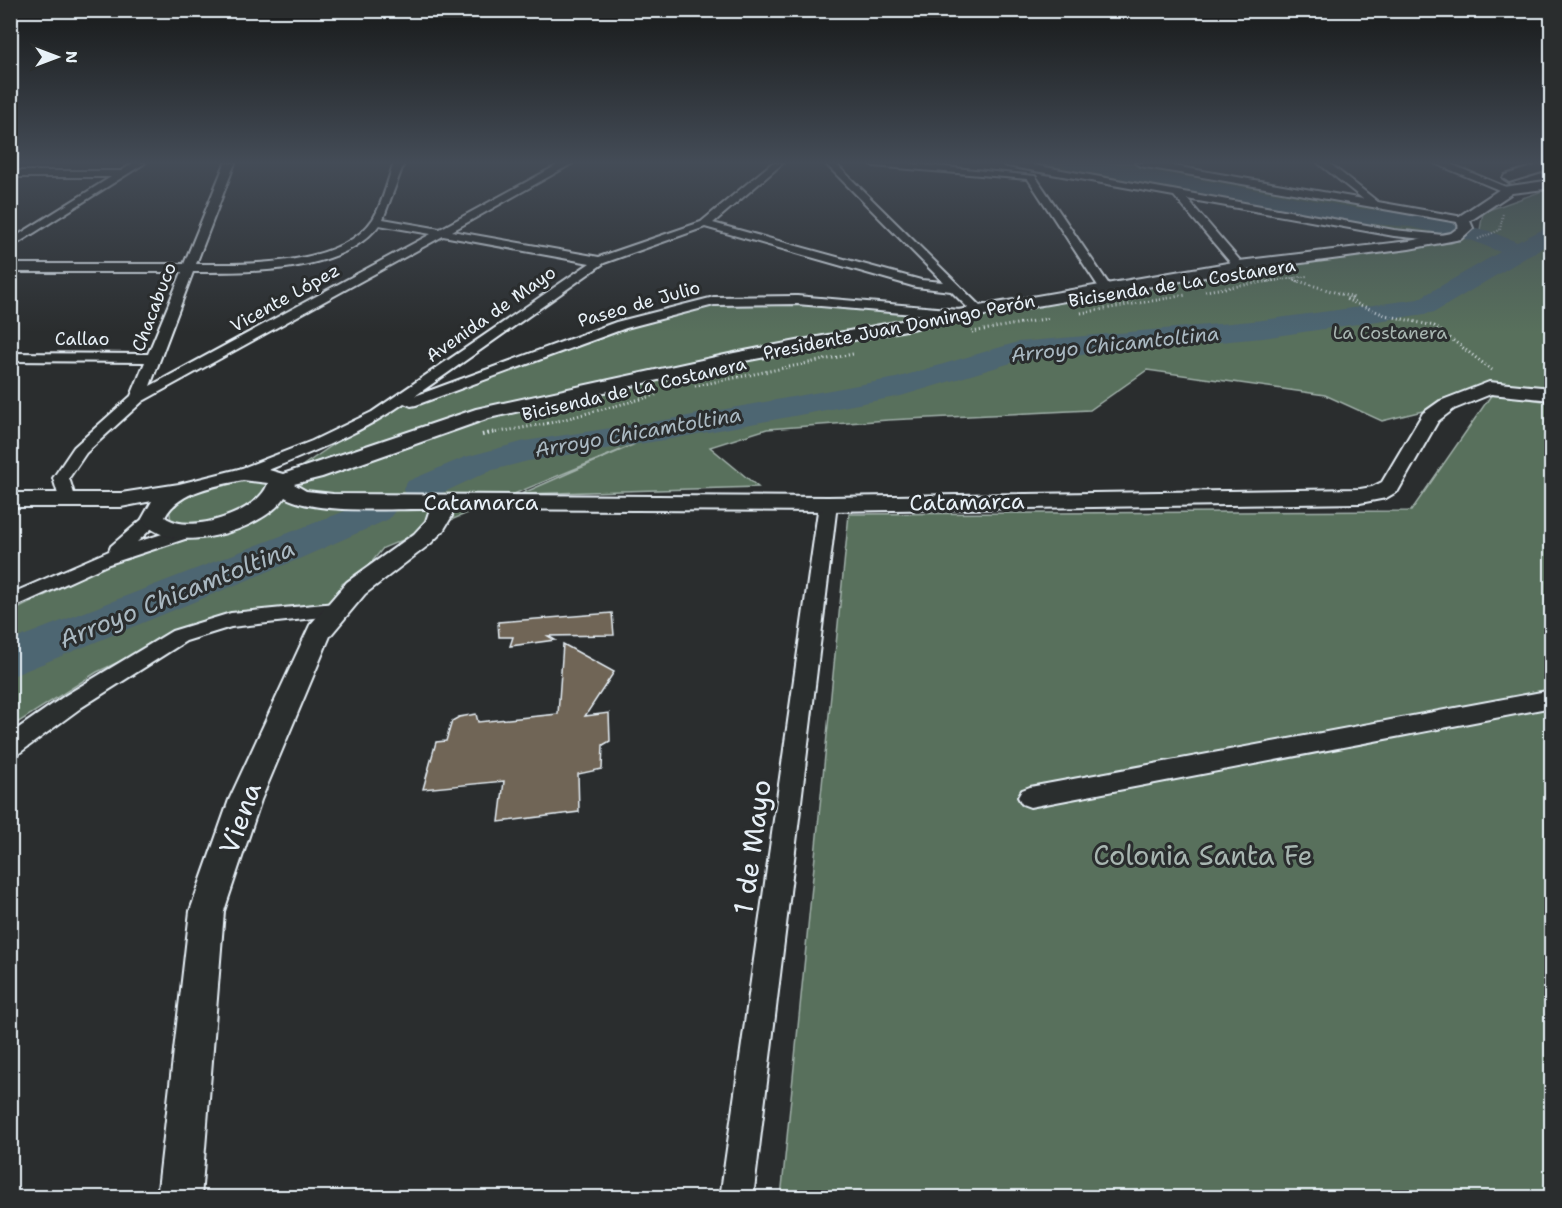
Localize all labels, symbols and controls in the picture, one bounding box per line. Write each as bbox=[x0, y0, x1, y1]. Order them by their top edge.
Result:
north arrow bbox=[27, 27, 87, 87]
text: N bbox=[61, 51, 82, 63]
street label: Bicisenda de La Costanera bbox=[1067, 253, 1297, 313]
street label: Vicente López bbox=[226, 258, 344, 338]
street label: Chacabuco bbox=[126, 259, 182, 355]
street label: Avenida de Mayo bbox=[421, 260, 561, 368]
street label: Paseo de Julio bbox=[575, 275, 703, 333]
street label: Presidente Juan Domingo Perón bbox=[761, 289, 1037, 365]
water label: Arroyo Chicamtoltina bbox=[1010, 320, 1220, 368]
park label: La Costanera bbox=[1333, 321, 1447, 345]
street label: Callao bbox=[55, 327, 109, 351]
street label: Bicisenda de La Costanera bbox=[519, 351, 749, 427]
water label: Arroyo Chicamtoltina bbox=[533, 401, 743, 463]
street label: Catamarca bbox=[909, 486, 1025, 518]
street label: Catamarca bbox=[423, 488, 539, 517]
water label: Arroyo Chicamtoltina bbox=[55, 532, 299, 656]
street label: Viena bbox=[210, 777, 270, 859]
street label: 1 de Mayo bbox=[724, 777, 780, 917]
park label: Colonia Santa Fe bbox=[1093, 837, 1313, 874]

